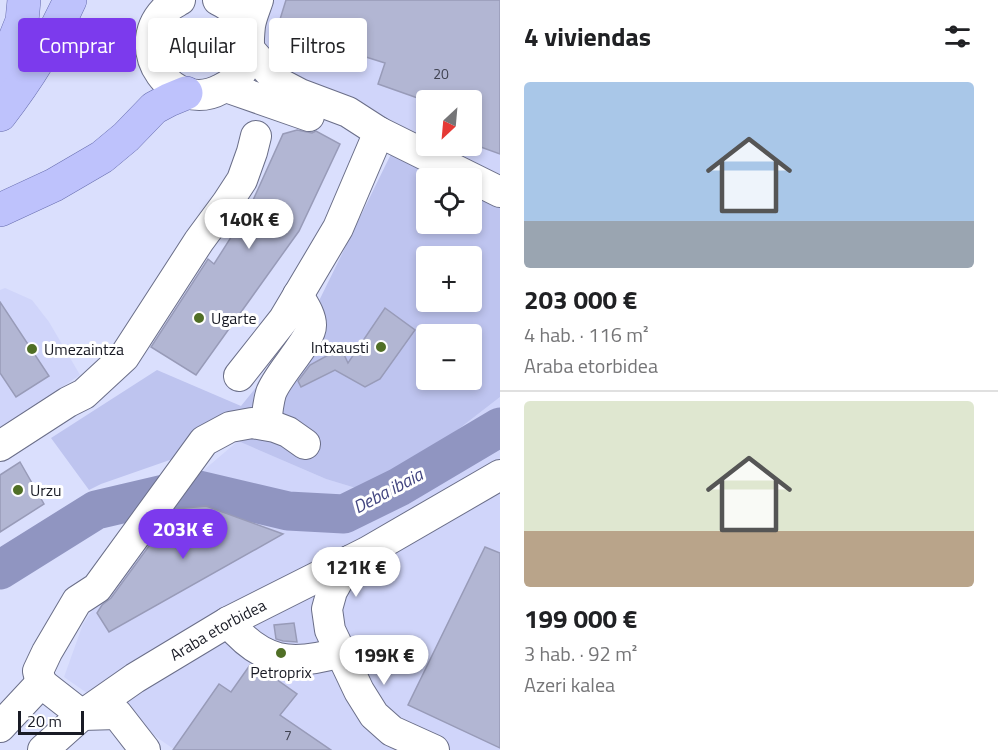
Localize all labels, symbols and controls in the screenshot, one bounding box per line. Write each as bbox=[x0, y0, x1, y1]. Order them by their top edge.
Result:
text: 4 viviendas bbox=[524, 17, 651, 56]
chip: Comprar bbox=[18, 18, 136, 72]
chip: Alquilar bbox=[148, 18, 257, 72]
chip: Filtros bbox=[269, 18, 367, 72]
icon: filters bbox=[941, 20, 974, 53]
house number: 20 bbox=[433, 63, 449, 84]
north arrow bbox=[416, 90, 482, 156]
map controls bbox=[416, 90, 482, 390]
icon: home bbox=[695, 121, 803, 229]
button: locate bbox=[416, 168, 482, 234]
pin: 140K € bbox=[200, 199, 298, 250]
text: 140K € bbox=[218, 203, 280, 234]
button: + bbox=[416, 246, 482, 312]
text: 203 000 € bbox=[524, 280, 637, 319]
place label: Ugarte bbox=[211, 306, 257, 330]
marker: Ugarte bbox=[192, 311, 206, 325]
text: 4 hab. · 116 m² bbox=[524, 319, 649, 350]
button: − bbox=[416, 324, 482, 390]
place label: Intxausti bbox=[311, 335, 369, 359]
place label: Umezaintza bbox=[44, 337, 124, 361]
marker: Intxausti bbox=[374, 340, 388, 354]
marker: Umezaintza bbox=[25, 342, 39, 356]
text: Araba etorbidea bbox=[524, 350, 658, 381]
icon: home bbox=[695, 440, 803, 548]
water label: Deba ibaia bbox=[348, 460, 428, 520]
place label: Urzu bbox=[30, 478, 62, 502]
marker: Urzu bbox=[11, 483, 25, 497]
pin: 203K € bbox=[134, 509, 232, 560]
text: 203K € bbox=[152, 513, 214, 544]
pin: 121K € bbox=[307, 547, 405, 598]
text: 121K € bbox=[325, 551, 387, 582]
street label: Araba etorbidea bbox=[165, 593, 270, 666]
text: 199 000 € bbox=[524, 599, 637, 638]
pin: 199K € bbox=[335, 635, 433, 686]
text: 3 hab. · 92 m² bbox=[524, 638, 637, 669]
text: 199K € bbox=[353, 639, 415, 670]
marker: Petroprix bbox=[274, 646, 288, 660]
place label: Petroprix bbox=[250, 660, 312, 684]
text: Azeri kalea bbox=[524, 669, 615, 700]
scale bar bbox=[18, 708, 84, 736]
text: 20 m bbox=[27, 709, 62, 733]
house number: 7 bbox=[284, 724, 292, 745]

